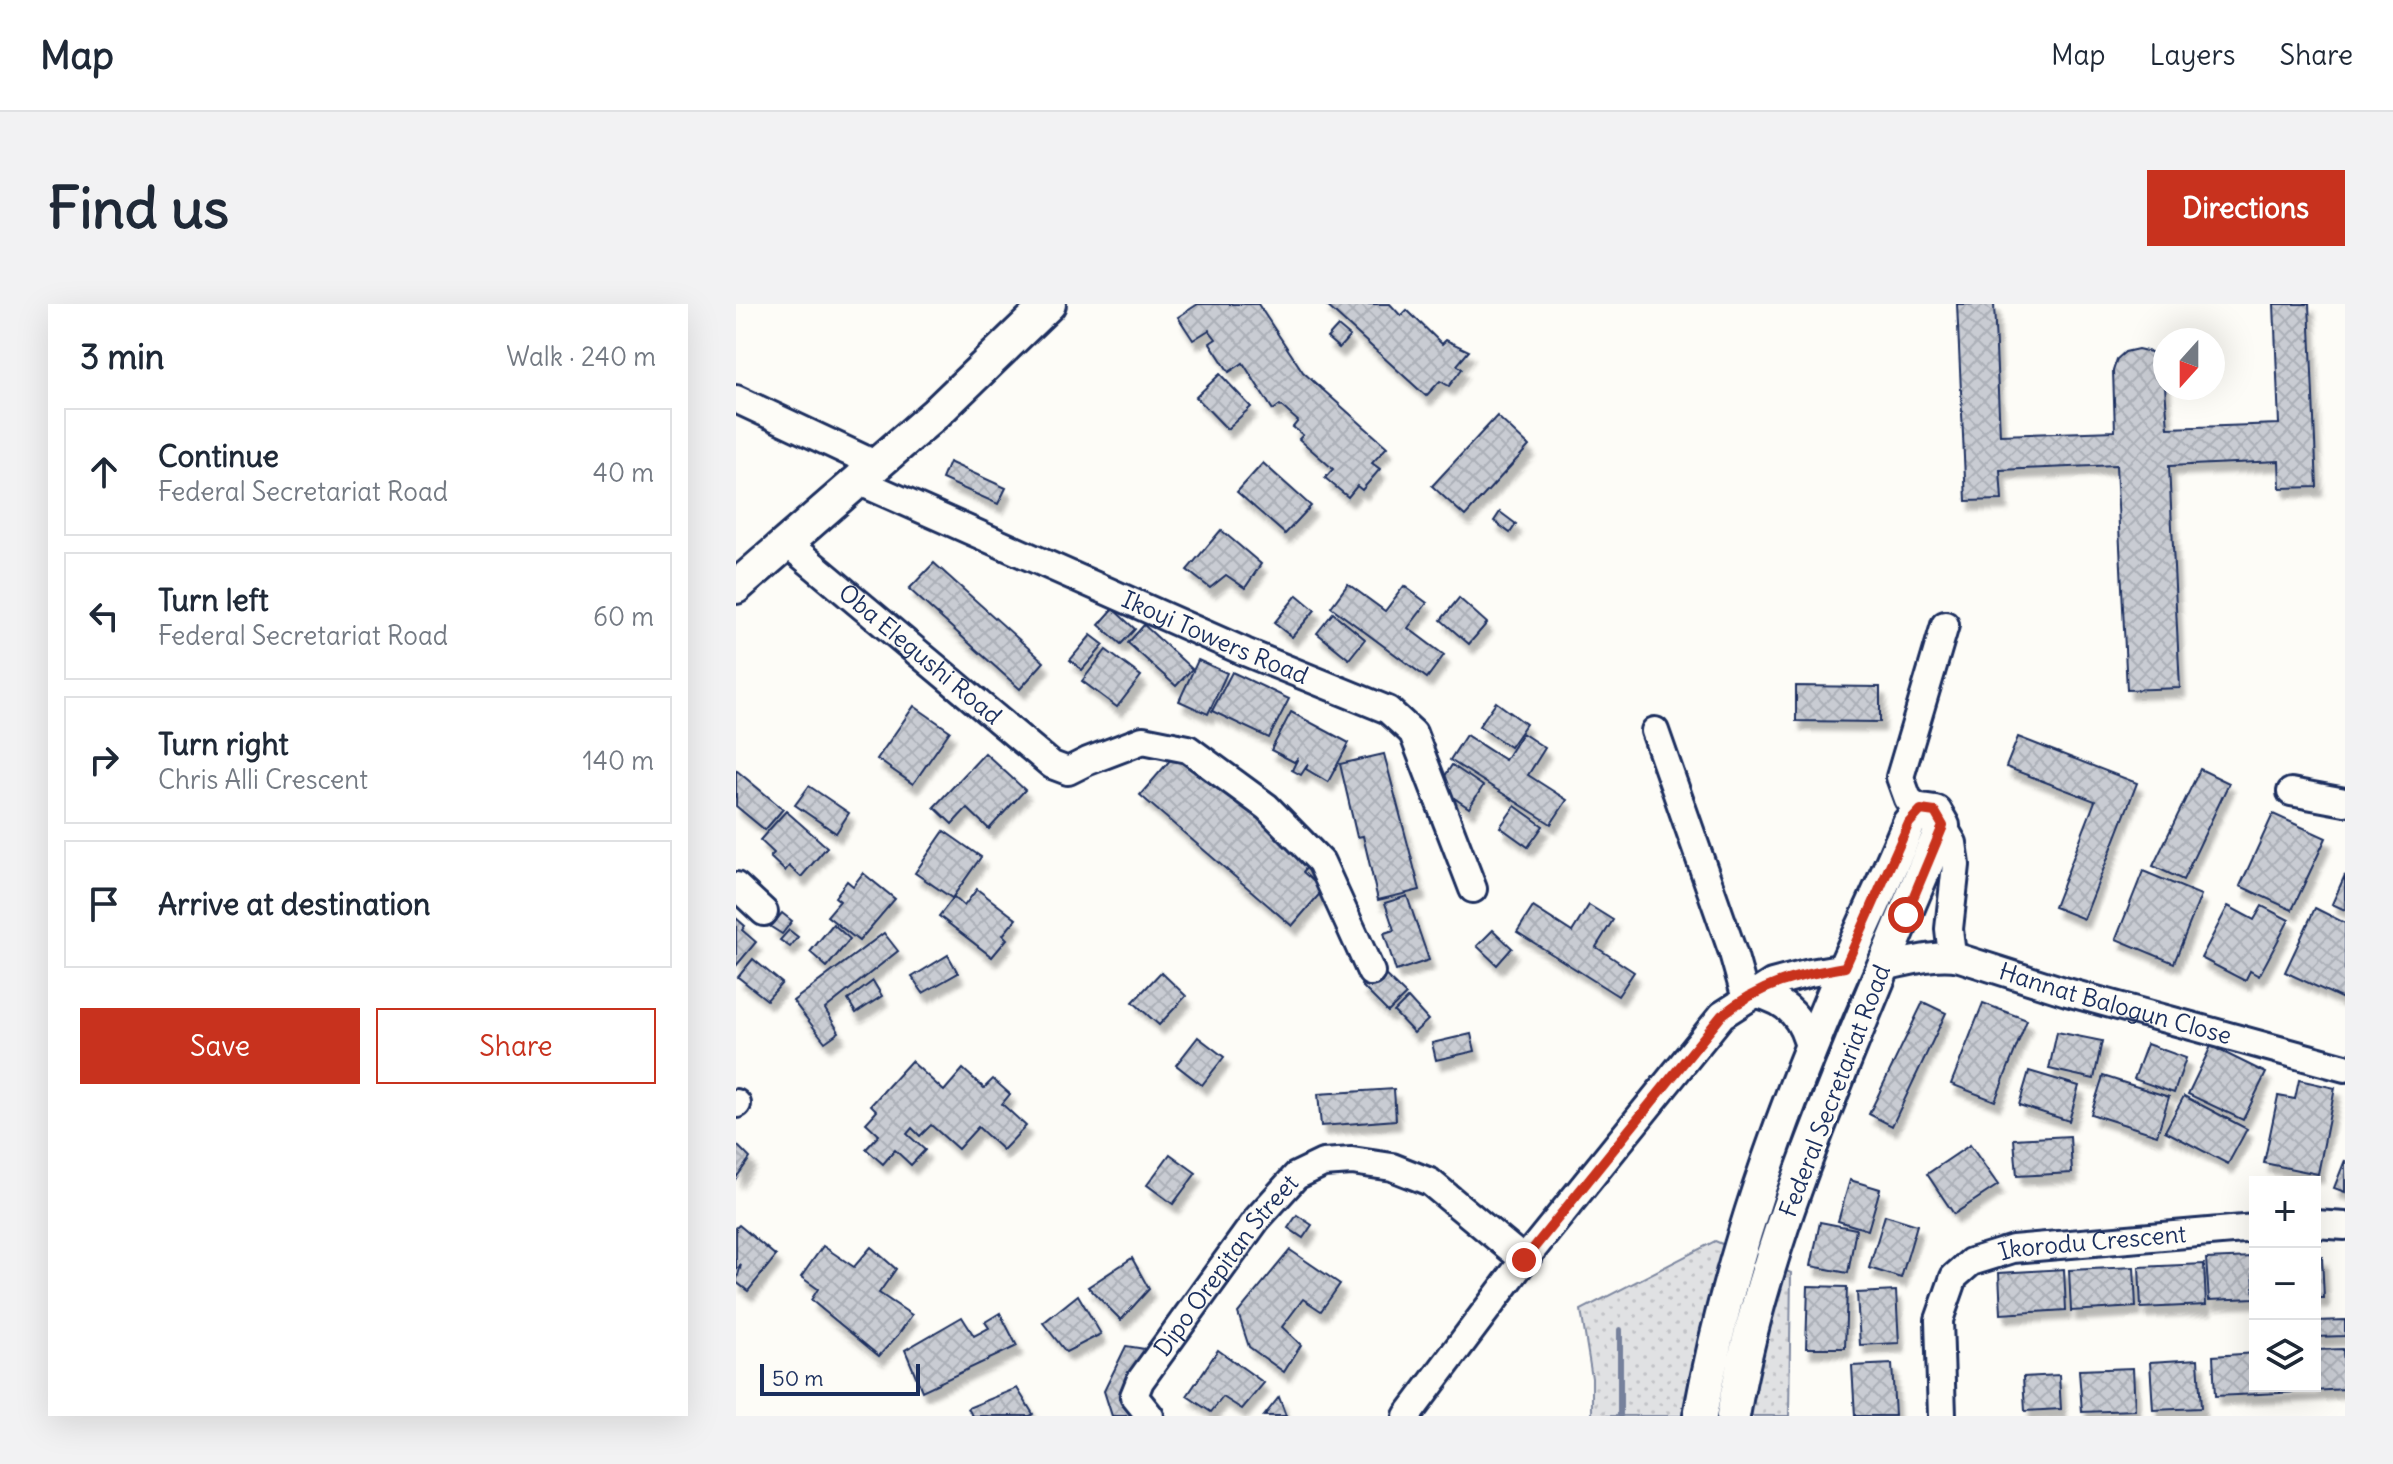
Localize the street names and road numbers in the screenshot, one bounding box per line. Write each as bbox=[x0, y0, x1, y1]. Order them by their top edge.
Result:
street label: Oba Elegushi Road bbox=[833, 577, 1008, 730]
street label: Ikoyi Towers Road bbox=[1118, 584, 1313, 690]
street label: Hannat Balogun Close bbox=[1996, 955, 2235, 1050]
street label: Federal Secretariat Road bbox=[1772, 960, 1896, 1221]
street label: Dipo Orepitan Street bbox=[1147, 1168, 1304, 1362]
street label: Ikorodu Crescent bbox=[1995, 1218, 2187, 1267]

